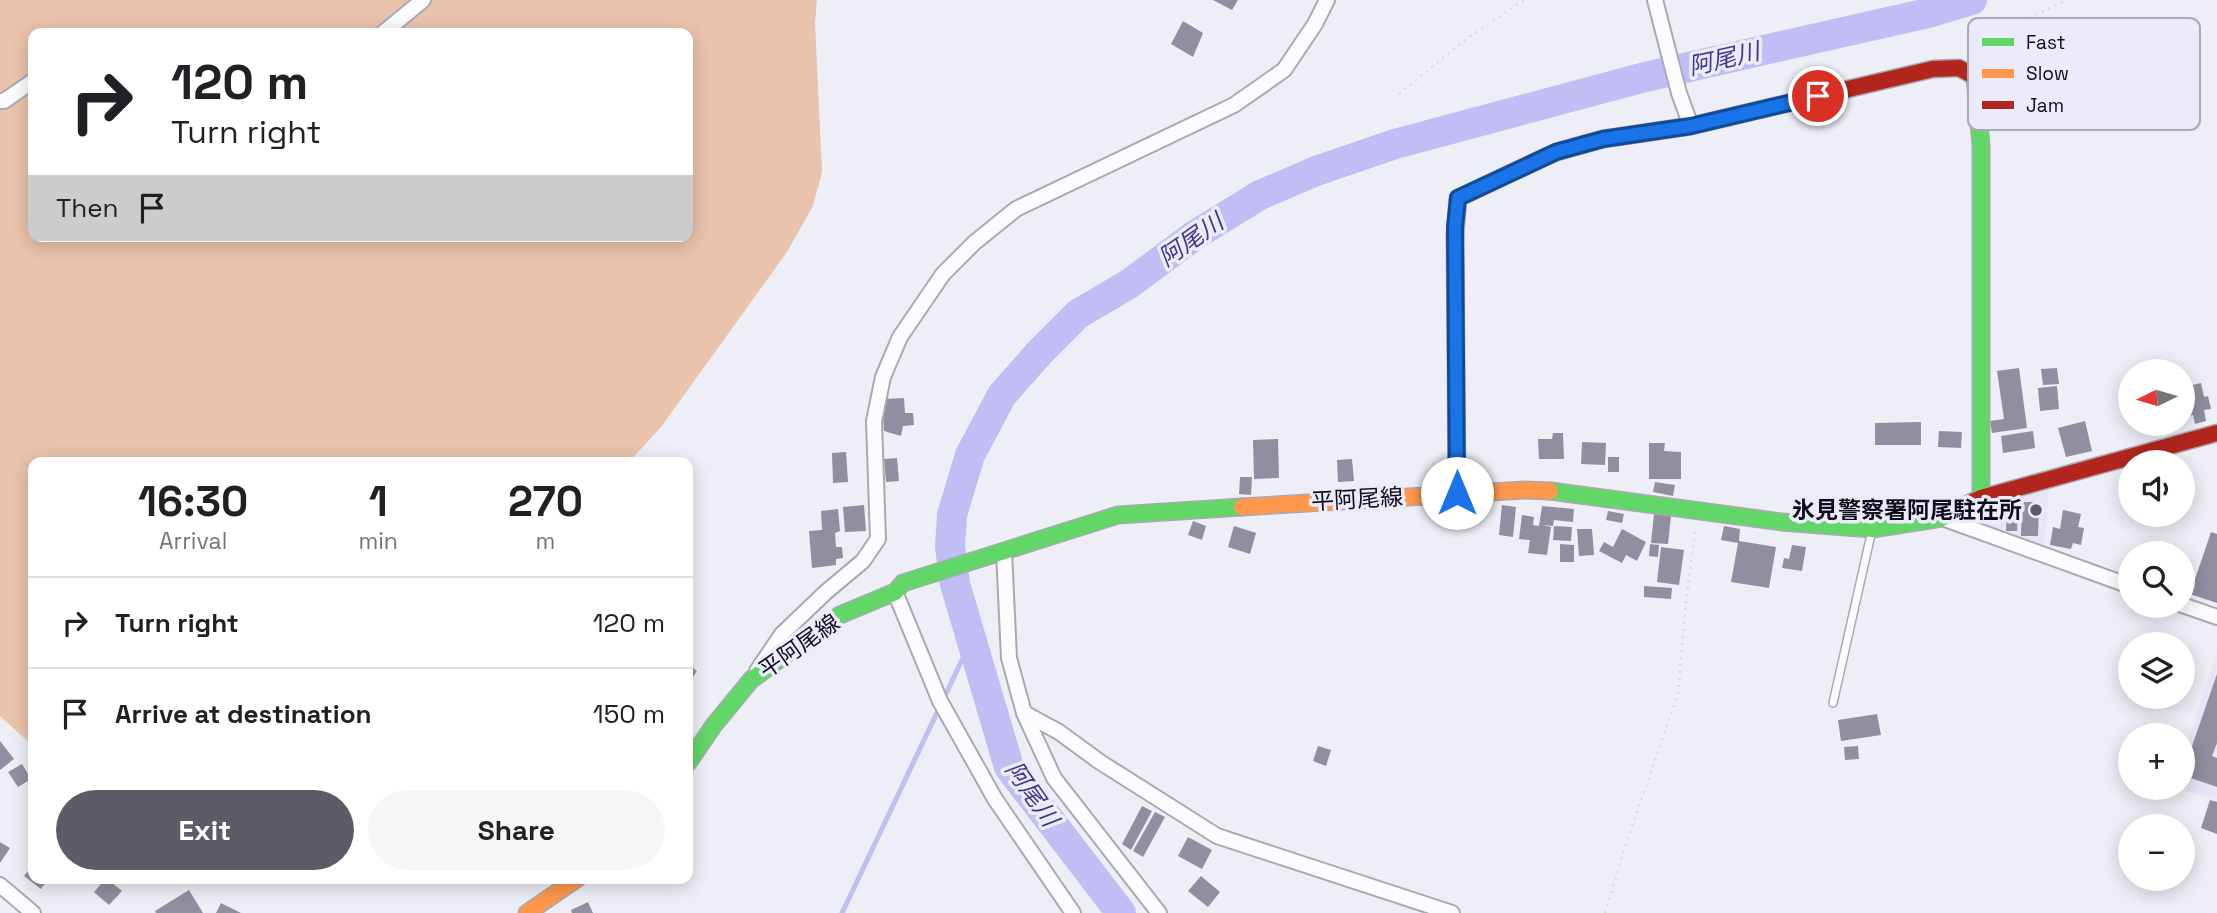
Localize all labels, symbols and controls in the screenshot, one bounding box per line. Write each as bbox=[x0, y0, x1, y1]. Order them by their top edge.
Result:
legend bbox=[1968, 18, 2200, 130]
text: Fast bbox=[2026, 30, 2066, 55]
water label: 阿尾川 bbox=[1685, 35, 1765, 82]
text: 120 m bbox=[171, 51, 308, 113]
icon: right bbox=[56, 56, 147, 147]
text: Slow bbox=[2026, 61, 2069, 86]
pin bbox=[1788, 66, 1848, 126]
icon: arrive bbox=[1799, 77, 1837, 115]
text: Jam bbox=[2026, 93, 2064, 118]
text: Turn right bbox=[171, 112, 321, 152]
icon: arrive bbox=[133, 189, 171, 227]
text: Then bbox=[56, 191, 119, 225]
water label: 阿尾川 bbox=[1152, 205, 1232, 273]
north arrow bbox=[2118, 359, 2194, 436]
map controls bbox=[2118, 359, 2195, 891]
button: sound bbox=[2118, 450, 2195, 527]
position arrow bbox=[1420, 456, 1494, 530]
text: 16:30 bbox=[138, 475, 248, 528]
text: 1 bbox=[369, 475, 388, 528]
text: 270 bbox=[508, 475, 583, 528]
street label: 平阿尾線 bbox=[1310, 482, 1404, 516]
place label: 氷見警察署阿尾駐在所 bbox=[1792, 495, 2022, 525]
marker: 氷見警察署阿尾駐在所 bbox=[2028, 502, 2044, 518]
text: Arrival bbox=[159, 526, 227, 556]
text: min bbox=[358, 526, 398, 556]
text: m bbox=[536, 526, 555, 556]
button: search bbox=[2118, 541, 2195, 618]
icon: right bbox=[56, 604, 94, 642]
text: Turn right bbox=[115, 606, 239, 640]
text: 120 m bbox=[593, 606, 665, 640]
street label: 平阿尾線 bbox=[753, 607, 845, 685]
button: layers bbox=[2118, 632, 2195, 709]
icon: arrive bbox=[56, 695, 94, 733]
text: Arrive at destination bbox=[115, 697, 372, 731]
text: 150 m bbox=[593, 697, 665, 731]
button: + bbox=[2118, 723, 2195, 800]
water label: 阿尾川 bbox=[999, 755, 1067, 835]
button: Exit bbox=[56, 790, 354, 870]
button: Share bbox=[368, 790, 665, 870]
button: − bbox=[2118, 814, 2195, 891]

